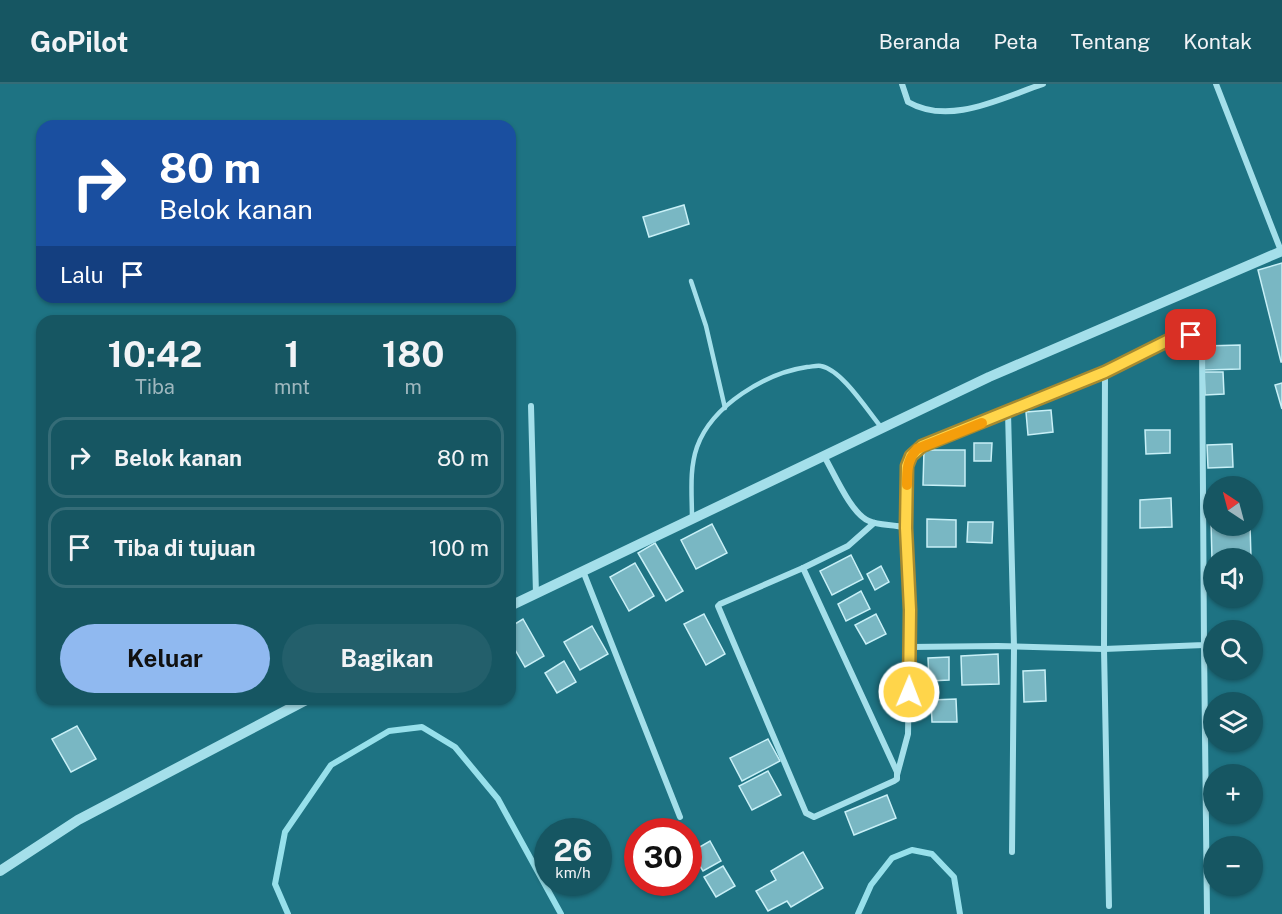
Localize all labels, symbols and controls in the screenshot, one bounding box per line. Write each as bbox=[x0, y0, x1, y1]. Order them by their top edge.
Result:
text: GoPilot bbox=[30, 25, 129, 58]
text: Beranda bbox=[879, 29, 960, 54]
text: Peta bbox=[993, 29, 1038, 54]
text: Tentang bbox=[1071, 29, 1150, 54]
text: Kontak bbox=[1183, 29, 1252, 54]
text: 80 m bbox=[159, 143, 261, 192]
icon: right bbox=[60, 144, 138, 222]
text: Belok kanan bbox=[159, 193, 313, 225]
icon: arrive bbox=[116, 258, 149, 291]
text: Lalu bbox=[60, 262, 104, 288]
pin bbox=[1165, 309, 1216, 360]
icon: arrive bbox=[1174, 318, 1207, 351]
text: 10:42 bbox=[108, 333, 202, 375]
text: 1 bbox=[284, 333, 300, 375]
text: 180 bbox=[382, 333, 444, 375]
text: Tiba bbox=[135, 375, 175, 399]
text: mnt bbox=[274, 375, 310, 399]
text: m bbox=[404, 375, 422, 399]
icon: right bbox=[63, 441, 96, 474]
text: Belok kanan bbox=[114, 445, 242, 471]
text: 80 m bbox=[437, 445, 489, 471]
north arrow bbox=[1203, 476, 1263, 536]
map controls bbox=[1203, 476, 1263, 896]
icon: arrive bbox=[63, 531, 96, 564]
text: Tiba di tujuan bbox=[114, 535, 255, 561]
text: 100 m bbox=[429, 535, 489, 561]
button: sound bbox=[1203, 548, 1263, 608]
button: search bbox=[1203, 620, 1263, 680]
button: Keluar bbox=[60, 624, 270, 693]
button: Bagikan bbox=[282, 624, 492, 693]
position arrow bbox=[877, 660, 941, 724]
button: layers bbox=[1203, 692, 1263, 752]
button: + bbox=[1203, 764, 1263, 824]
speed limit sign: 30 bbox=[624, 818, 702, 896]
text: 26 bbox=[554, 832, 592, 868]
button: − bbox=[1203, 836, 1263, 896]
text: km/h bbox=[555, 864, 591, 881]

